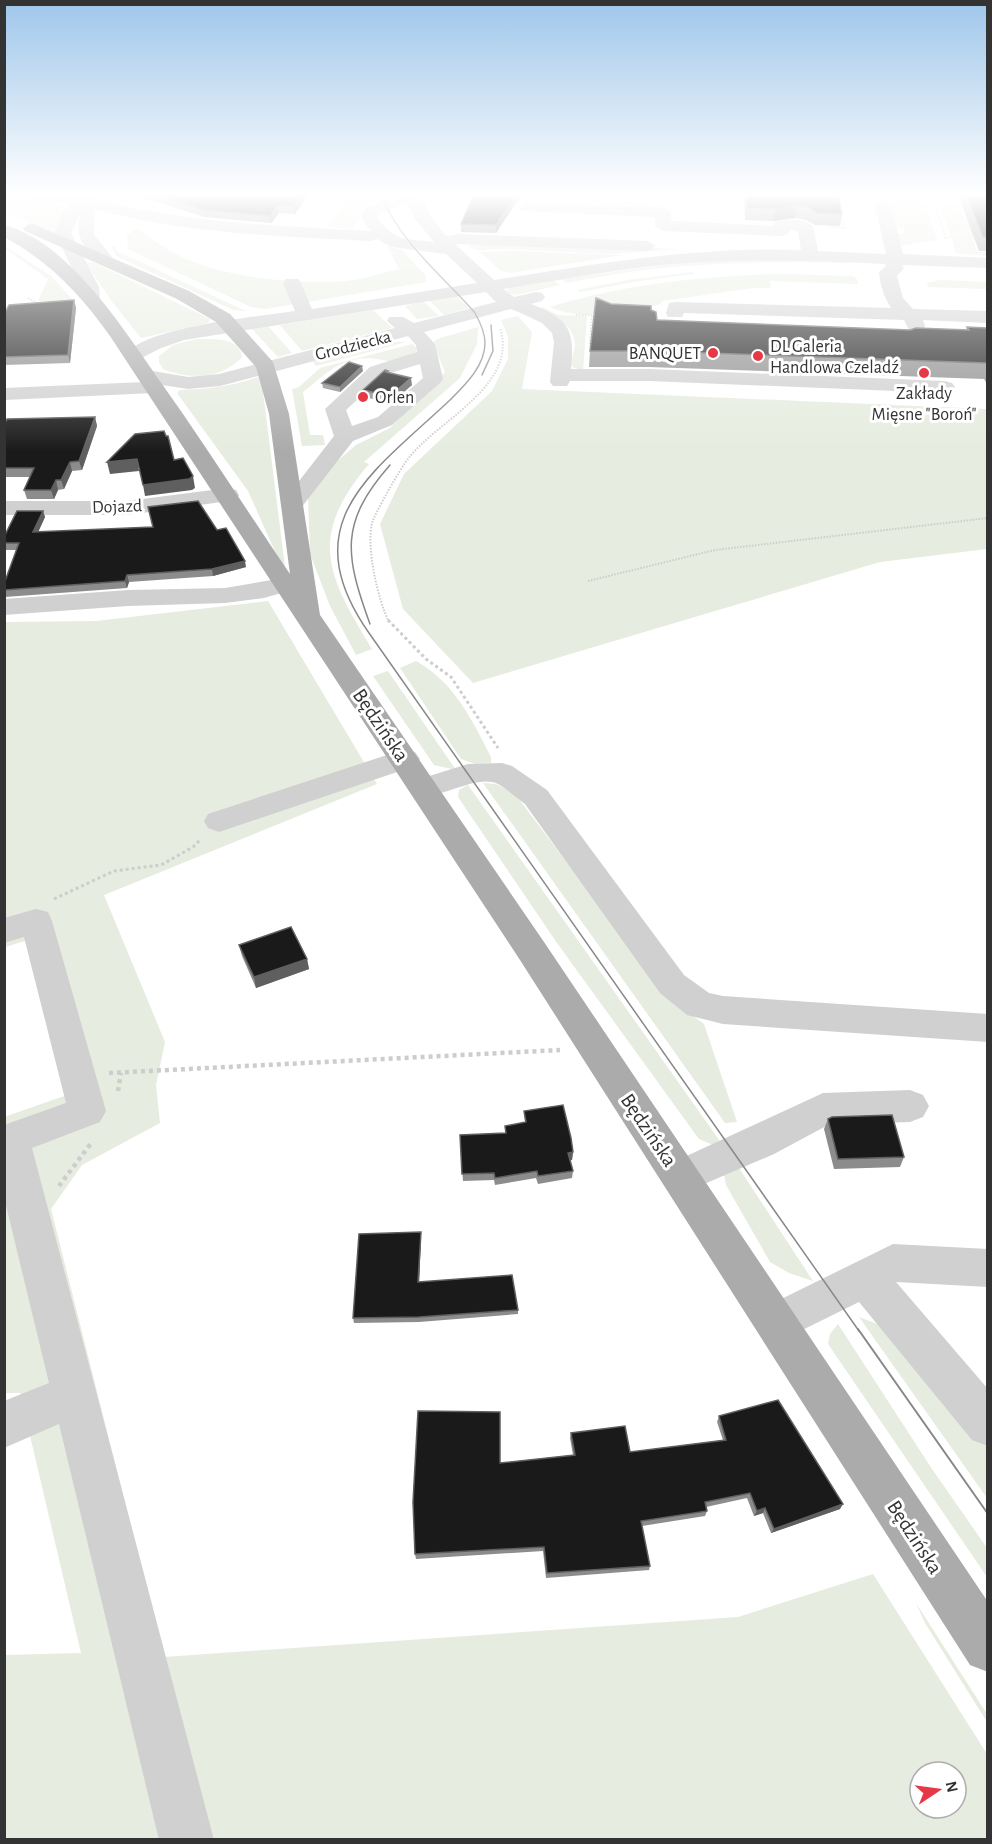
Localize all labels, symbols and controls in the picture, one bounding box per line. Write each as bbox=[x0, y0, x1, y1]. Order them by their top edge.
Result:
street label: Grodziecka bbox=[313, 328, 393, 364]
place label: DL Galeria Handlowa Czeladź bbox=[770, 338, 899, 377]
place label: BANQUET bbox=[629, 345, 701, 363]
marker: BANQUET bbox=[706, 346, 720, 360]
marker: DL Galeria Handlowa Czeladź bbox=[751, 349, 765, 363]
marker: Zakłady Mięsne "Boroń" bbox=[917, 366, 931, 380]
place label: Zakłady Mięsne "Boroń" bbox=[872, 385, 976, 424]
place label: Orlen bbox=[375, 389, 414, 407]
marker: Orlen bbox=[356, 390, 370, 404]
street label: Dojazd bbox=[92, 497, 142, 517]
street label: Będzińska bbox=[349, 685, 413, 766]
street label: Będzińska bbox=[617, 1090, 681, 1171]
street label: Będzińska bbox=[883, 1497, 946, 1578]
north arrow bbox=[908, 1760, 968, 1820]
text: N bbox=[943, 1780, 961, 1794]

